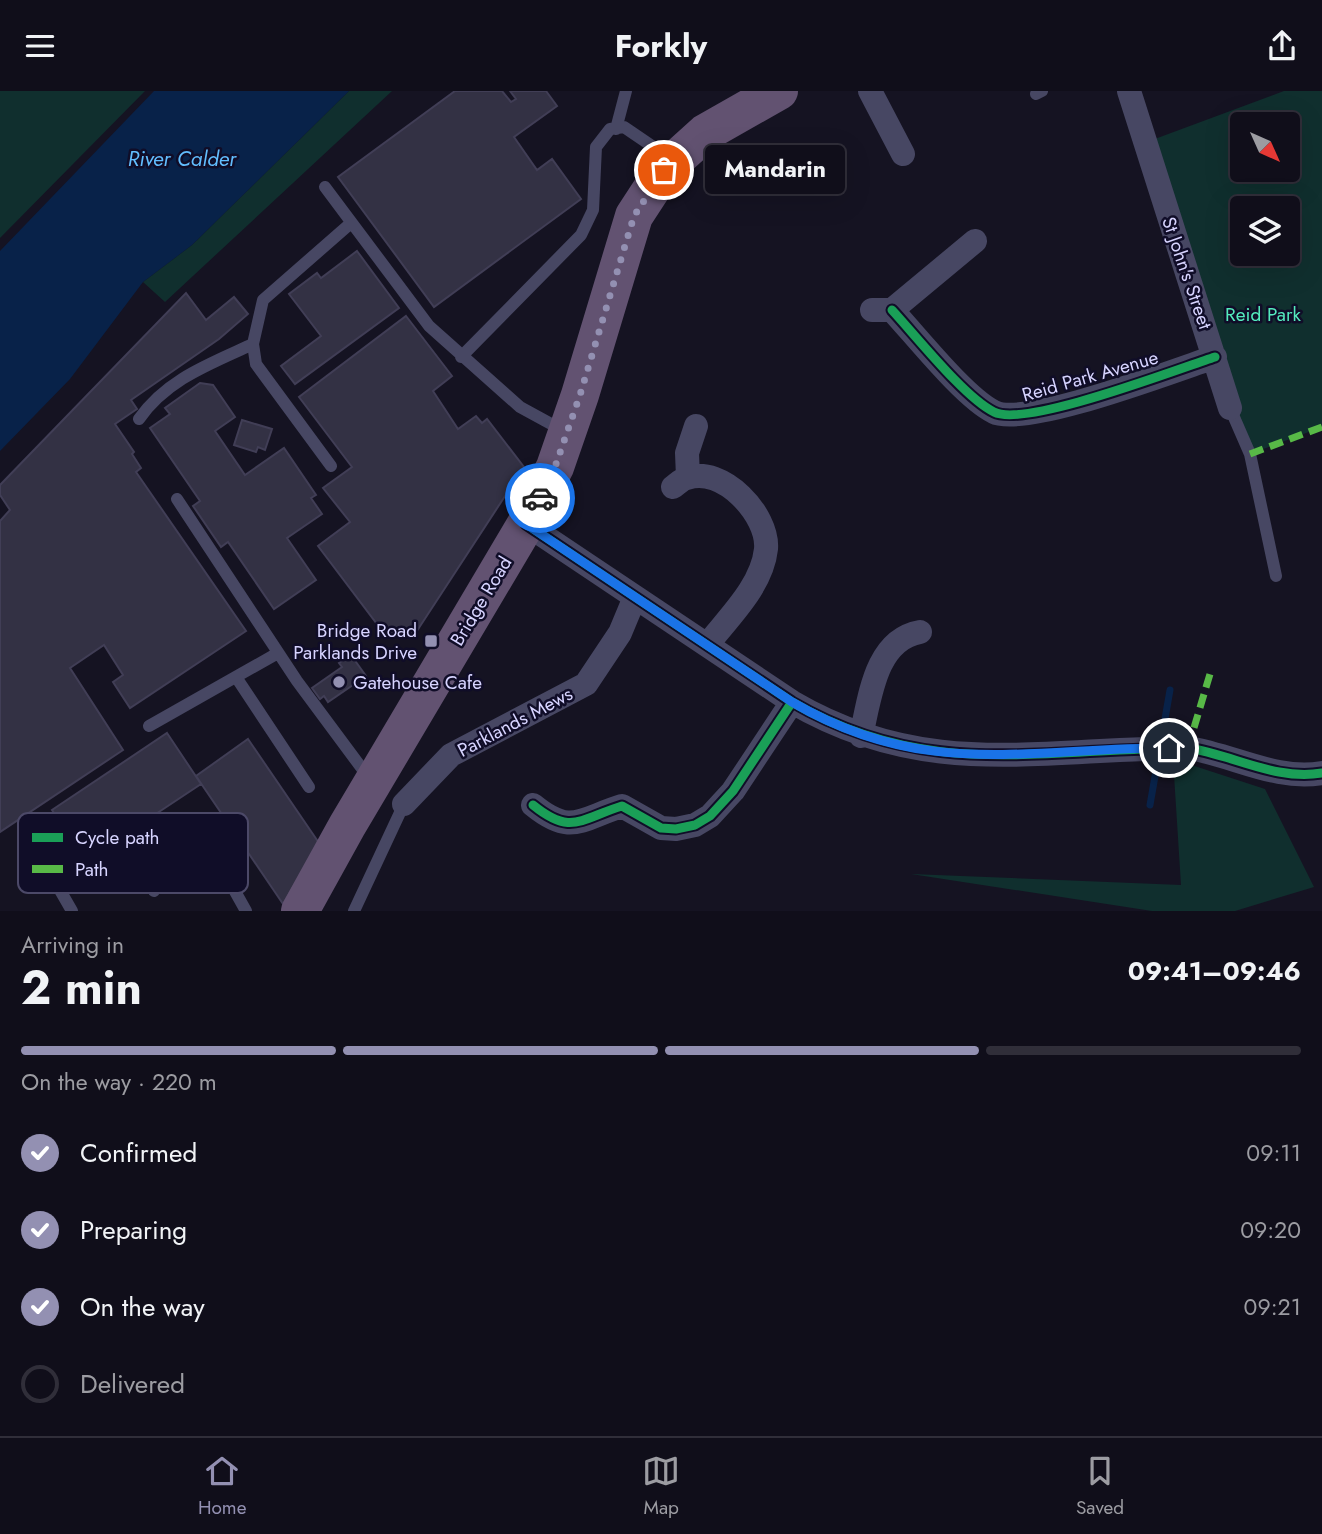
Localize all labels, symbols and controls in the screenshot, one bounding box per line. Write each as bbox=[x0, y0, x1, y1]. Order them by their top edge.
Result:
text: Forkly bbox=[615, 23, 707, 69]
icon: menu bbox=[21, 27, 59, 65]
icon: share bbox=[1263, 27, 1301, 65]
north arrow bbox=[1230, 112, 1300, 182]
map controls bbox=[1230, 112, 1300, 266]
pin bbox=[634, 140, 694, 200]
water label: River Calder bbox=[128, 144, 237, 174]
callout: Mandarin bbox=[706, 146, 846, 195]
icon: bag bbox=[645, 151, 683, 189]
text: Mandarin bbox=[724, 152, 826, 186]
button: layers bbox=[1230, 196, 1300, 266]
street label: St John's Street bbox=[1155, 213, 1219, 333]
park label: Reid Park bbox=[1225, 301, 1302, 328]
street label: Reid Park Avenue bbox=[1019, 344, 1162, 408]
courier bbox=[505, 463, 575, 533]
icon: car bbox=[521, 479, 559, 517]
street label: Bridge Road bbox=[444, 551, 518, 651]
place label: Bridge Road Parklands Drive bbox=[293, 617, 417, 666]
marker: Bridge Road Parklands Drive bbox=[423, 633, 439, 649]
place label: Gatehouse Cafe bbox=[353, 669, 482, 696]
marker: Gatehouse Cafe bbox=[331, 674, 347, 690]
street label: Parklands Mews bbox=[453, 680, 578, 764]
pin bbox=[1139, 718, 1199, 778]
icon: home bbox=[1150, 729, 1188, 767]
legend bbox=[18, 813, 248, 893]
text: Cycle path bbox=[75, 824, 160, 851]
text: Path bbox=[75, 856, 109, 883]
text: Arriving in bbox=[21, 928, 124, 962]
text: 09:41–09:46 bbox=[1128, 952, 1301, 990]
text: 2 min bbox=[21, 955, 142, 1021]
text: On the way · 220 m bbox=[21, 1065, 217, 1099]
icon: check bbox=[21, 1134, 59, 1172]
text: Confirmed bbox=[80, 1134, 197, 1172]
text: 09:11 bbox=[1246, 1136, 1301, 1170]
icon: check bbox=[21, 1211, 59, 1249]
text: Preparing bbox=[80, 1211, 187, 1249]
text: 09:20 bbox=[1240, 1213, 1301, 1247]
icon: check bbox=[21, 1288, 59, 1326]
text: On the way bbox=[80, 1288, 205, 1326]
text: 09:21 bbox=[1244, 1290, 1301, 1324]
text: Delivered bbox=[80, 1365, 185, 1403]
tab: Home bbox=[198, 1452, 246, 1521]
tab: Map bbox=[642, 1452, 680, 1521]
tab: Saved bbox=[1076, 1452, 1124, 1521]

